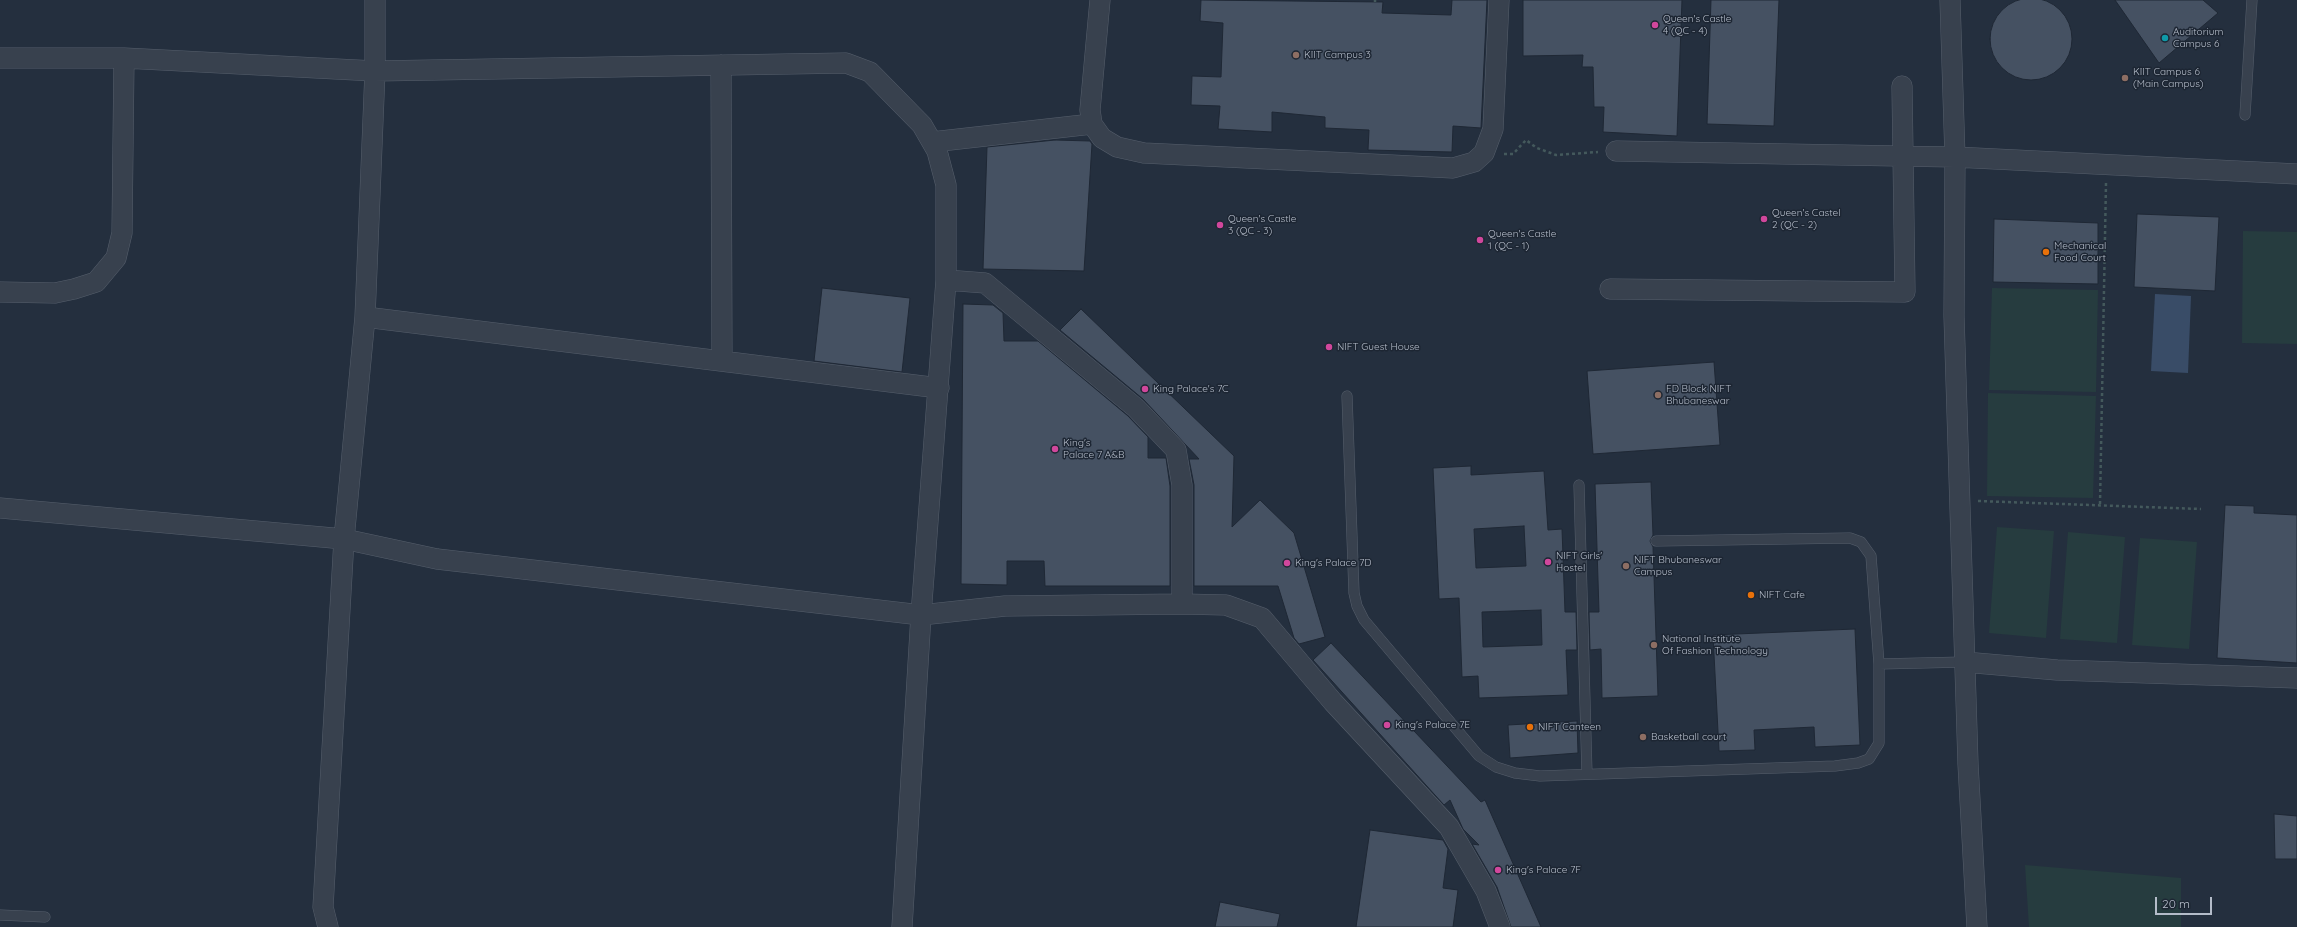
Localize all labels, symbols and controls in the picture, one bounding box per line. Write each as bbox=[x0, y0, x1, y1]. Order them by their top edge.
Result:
place label: Queen's Castle 4 (QC - 4) bbox=[1663, 13, 1731, 36]
marker: Queen's Castle 4 (QC - 4) bbox=[1650, 20, 1660, 30]
place label: Auditorium Campus 6 bbox=[2173, 26, 2223, 50]
marker: Auditorium Campus 6 bbox=[2160, 33, 2170, 43]
place label: KIIT Campus 3 bbox=[1304, 49, 1371, 61]
marker: KIIT Campus 3 bbox=[1291, 50, 1301, 60]
place label: KIIT Campus 6 (Main Campus) bbox=[2133, 66, 2204, 90]
marker: KIIT Campus 6 (Main Campus) bbox=[2120, 73, 2130, 83]
place label: Queen's Castel 2 (QC - 2) bbox=[1772, 207, 1840, 230]
place label: Queen's Castle 3 (QC - 3) bbox=[1228, 213, 1296, 236]
marker: Queen's Castel 2 (QC - 2) bbox=[1759, 214, 1769, 224]
marker: Queen's Castle 3 (QC - 3) bbox=[1215, 220, 1225, 230]
place label: Queen's Castle 1 (QC - 1) bbox=[1488, 228, 1556, 252]
marker: Queen's Castle 1 (QC - 1) bbox=[1475, 235, 1485, 245]
place label: Mechanical Food Court bbox=[2054, 240, 2106, 264]
marker: Mechanical Food Court bbox=[2041, 247, 2051, 257]
place label: NIFT Guest House bbox=[1337, 341, 1420, 353]
marker: NIFT Guest House bbox=[1324, 342, 1334, 352]
place label: King Palace's 7C bbox=[1153, 383, 1229, 395]
place label: FD Block NIFT Bhubaneswar bbox=[1666, 383, 1731, 406]
marker: King Palace's 7C bbox=[1140, 384, 1150, 394]
marker: FD Block NIFT Bhubaneswar bbox=[1653, 390, 1663, 400]
place label: King's Palace 7 A&B bbox=[1063, 437, 1125, 460]
marker: King's Palace 7 A&B bbox=[1050, 444, 1060, 454]
place label: NIFT Girls' Hostel bbox=[1556, 550, 1602, 574]
place label: NIFT Bhubaneswar Campus bbox=[1634, 554, 1722, 578]
place label: King's Palace 7D bbox=[1295, 557, 1371, 569]
marker: NIFT Girls' Hostel bbox=[1543, 557, 1553, 567]
marker: King's Palace 7D bbox=[1282, 558, 1292, 568]
marker: NIFT Bhubaneswar Campus bbox=[1621, 561, 1631, 571]
place label: NIFT Cafe bbox=[1759, 589, 1805, 601]
marker: NIFT Cafe bbox=[1746, 590, 1756, 600]
place label: National Institute Of Fashion Technology bbox=[1662, 633, 1768, 656]
marker: National Institute Of Fashion Technology bbox=[1649, 640, 1659, 650]
place label: King's Palace 7E bbox=[1395, 719, 1470, 731]
marker: King's Palace 7E bbox=[1382, 720, 1392, 730]
place label: NIFT Canteen bbox=[1538, 721, 1601, 733]
marker: NIFT Canteen bbox=[1525, 722, 1535, 732]
place label: Basketball court bbox=[1651, 731, 1726, 743]
marker: Basketball court bbox=[1638, 732, 1648, 742]
place label: King's Palace 7F bbox=[1506, 864, 1581, 876]
marker: King's Palace 7F bbox=[1493, 865, 1503, 875]
scale bar bbox=[2157, 889, 2214, 915]
text: 20 m bbox=[2162, 896, 2190, 911]

